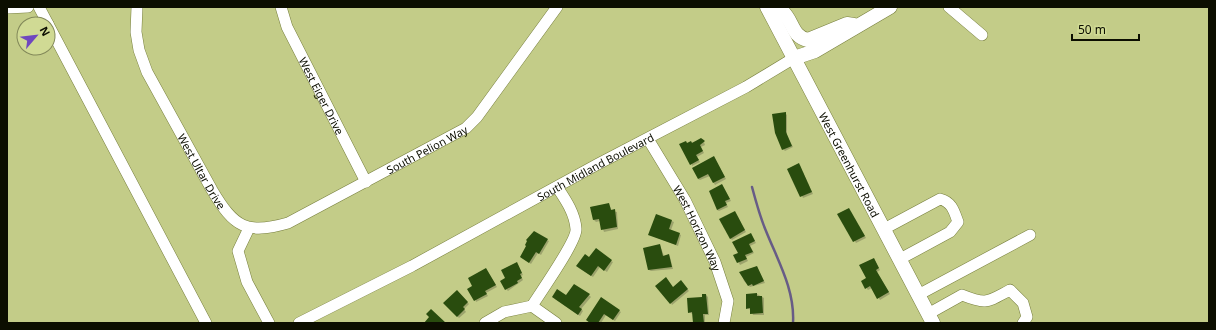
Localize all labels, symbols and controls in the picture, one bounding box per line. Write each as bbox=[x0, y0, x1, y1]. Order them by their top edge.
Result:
north arrow bbox=[16, 16, 56, 56]
scale bar bbox=[1072, 16, 1139, 42]
text: 50 m bbox=[1078, 21, 1106, 38]
text: N bbox=[37, 24, 54, 39]
street label: West Eiger Drive bbox=[296, 54, 348, 137]
street label: West Greenhurst Road bbox=[816, 109, 884, 220]
street label: South Pelion Way bbox=[383, 121, 470, 177]
street label: South Midland Boulevard bbox=[534, 129, 656, 204]
street label: West Ultar Drive bbox=[175, 131, 229, 212]
street label: West Horizon Way bbox=[670, 182, 725, 273]

